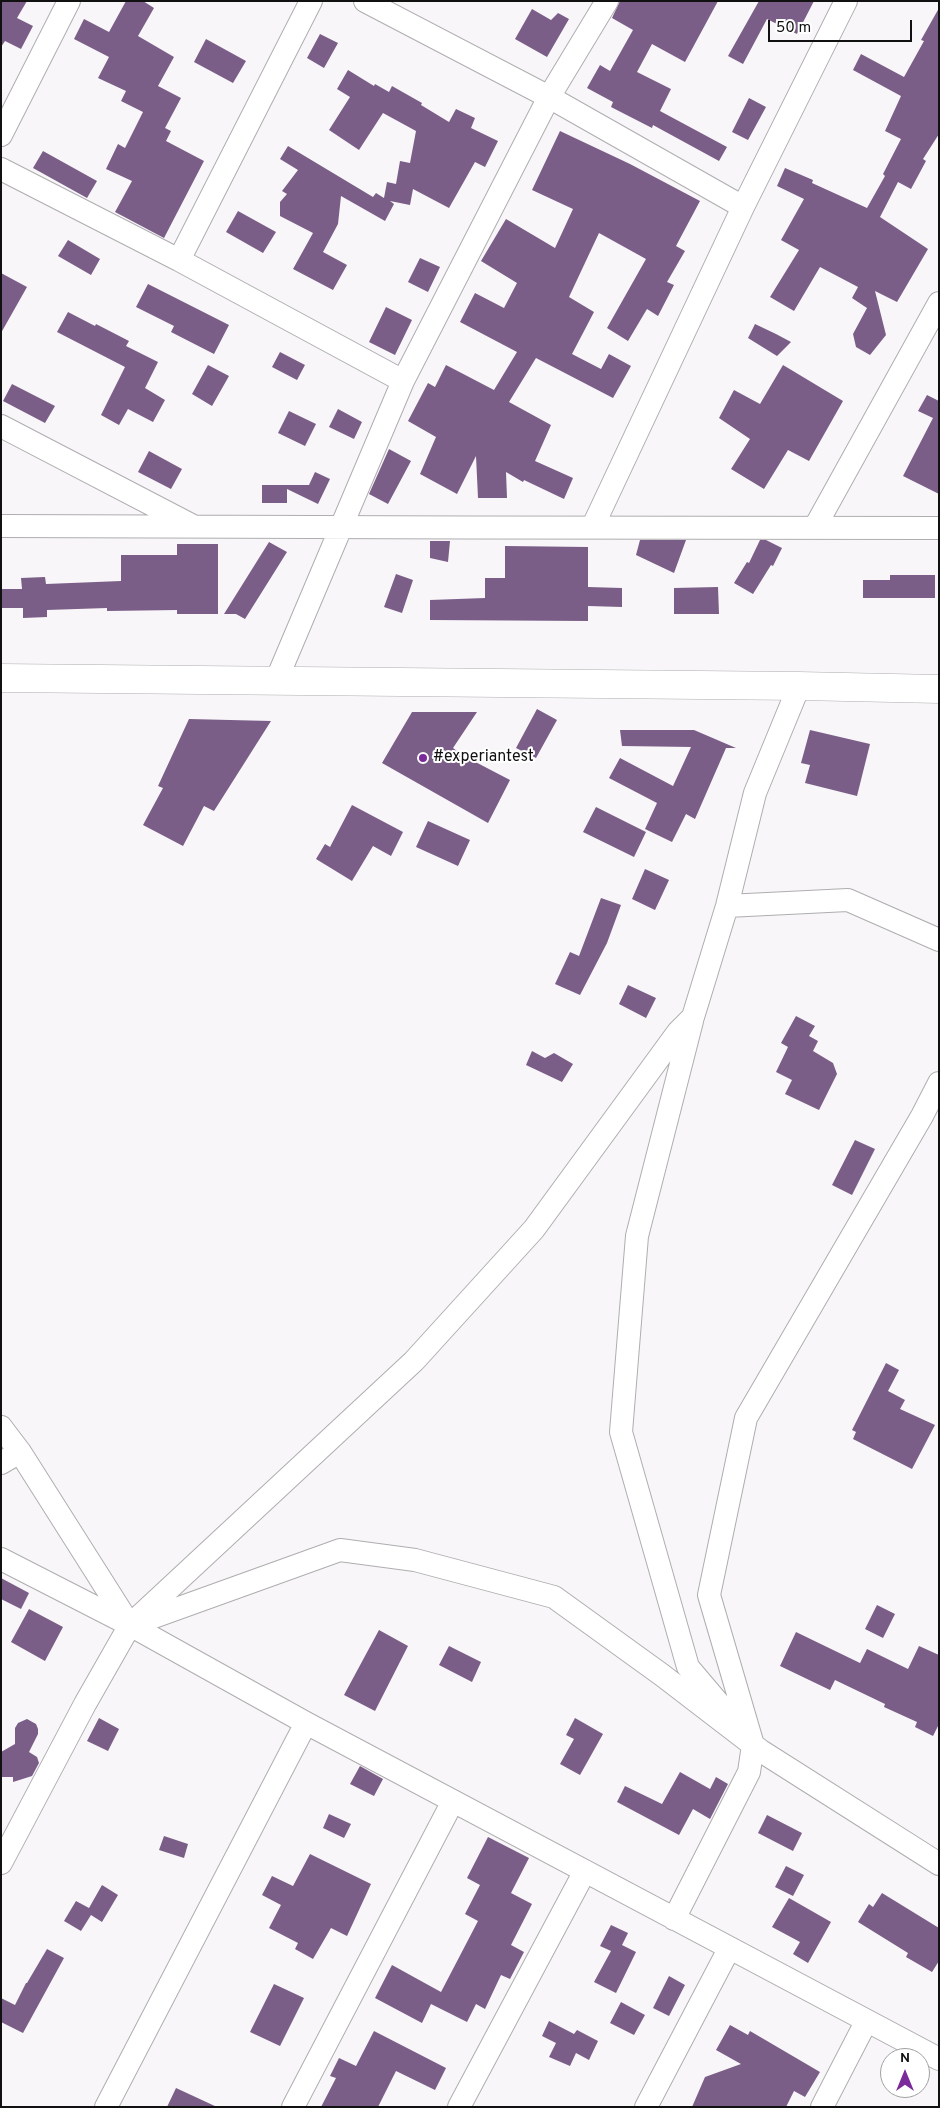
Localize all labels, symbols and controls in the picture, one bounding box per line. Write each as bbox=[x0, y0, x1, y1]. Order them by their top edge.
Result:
scale bar bbox=[770, 10, 914, 42]
text: 50 m bbox=[776, 19, 811, 38]
place label: #experiantest bbox=[433, 748, 534, 768]
marker: #experiantest bbox=[417, 752, 429, 764]
north arrow bbox=[880, 2048, 930, 2098]
text: N bbox=[900, 2050, 910, 2067]

